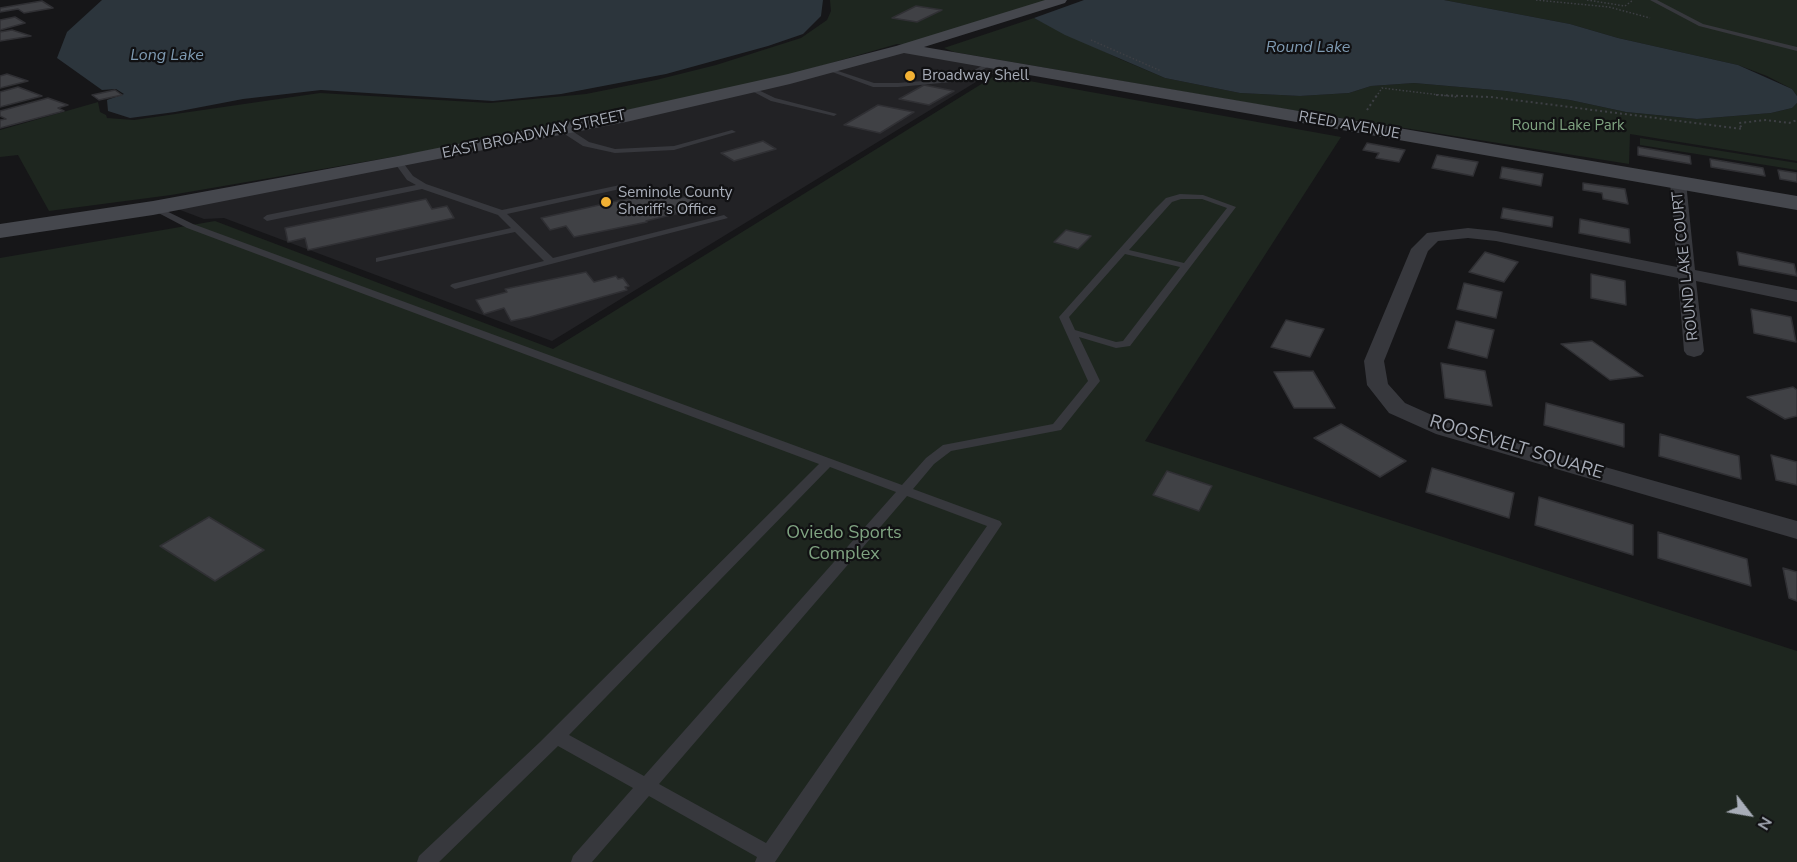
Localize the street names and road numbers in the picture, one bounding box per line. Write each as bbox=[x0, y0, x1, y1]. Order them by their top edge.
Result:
street label: EAST BROADWAY STREET bbox=[441, 107, 627, 163]
street label: REED AVENUE bbox=[1297, 108, 1401, 144]
street label: ROUND LAKE COURT bbox=[1669, 190, 1703, 342]
street label: ROOSEVELT SQUARE bbox=[1427, 411, 1605, 485]

